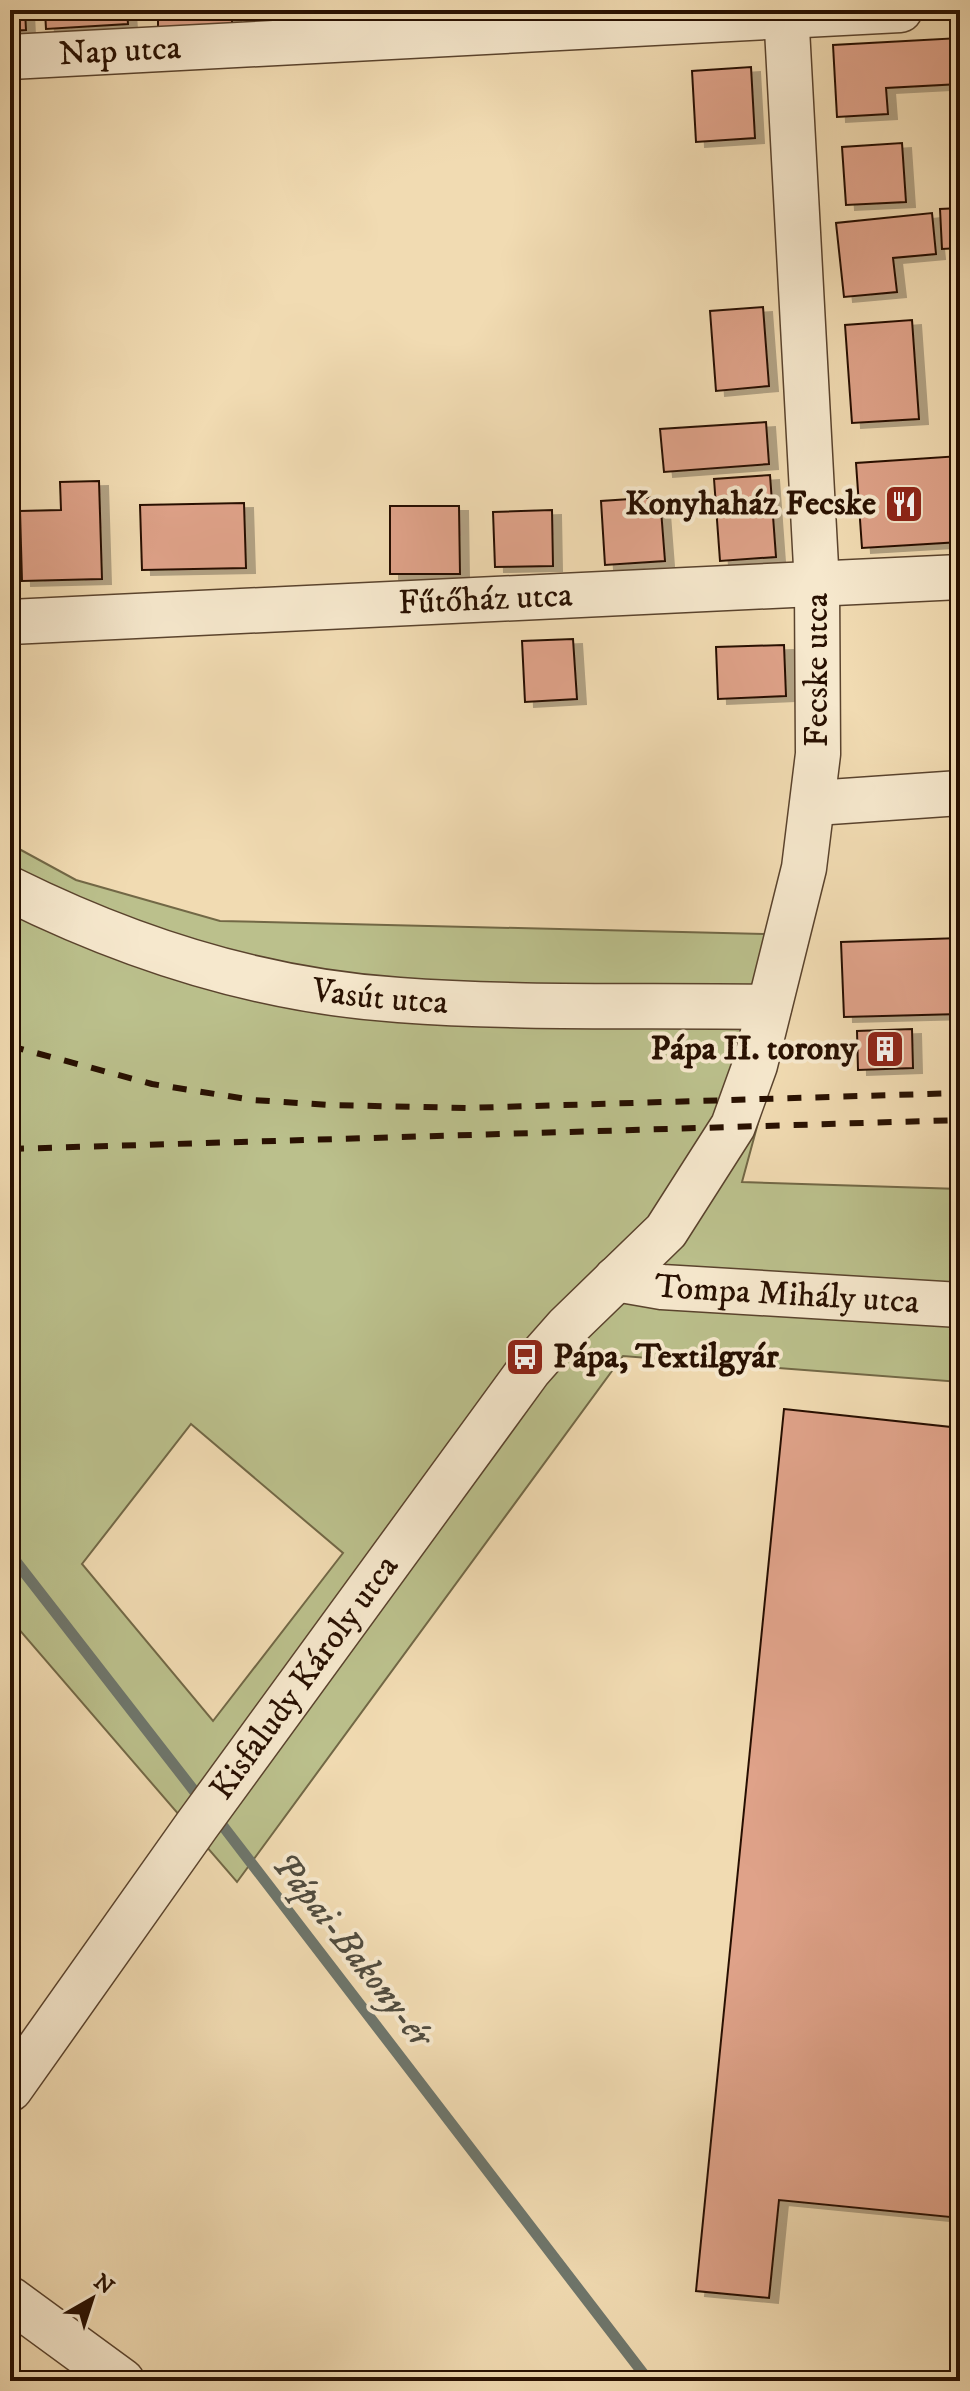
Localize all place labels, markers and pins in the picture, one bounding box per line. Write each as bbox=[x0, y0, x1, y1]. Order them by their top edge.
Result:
place label: Konyhaház Fecske bbox=[625, 483, 876, 525]
restaurant icon: Konyhaház Fecske bbox=[883, 483, 925, 525]
place label: Pápa II. torony bbox=[650, 1028, 858, 1070]
building icon: Pápa II. torony bbox=[864, 1028, 906, 1070]
bus stop icon: Pápa, Textilgyár bbox=[504, 1336, 546, 1378]
place label: Pápa, Textilgyár bbox=[553, 1336, 779, 1378]

